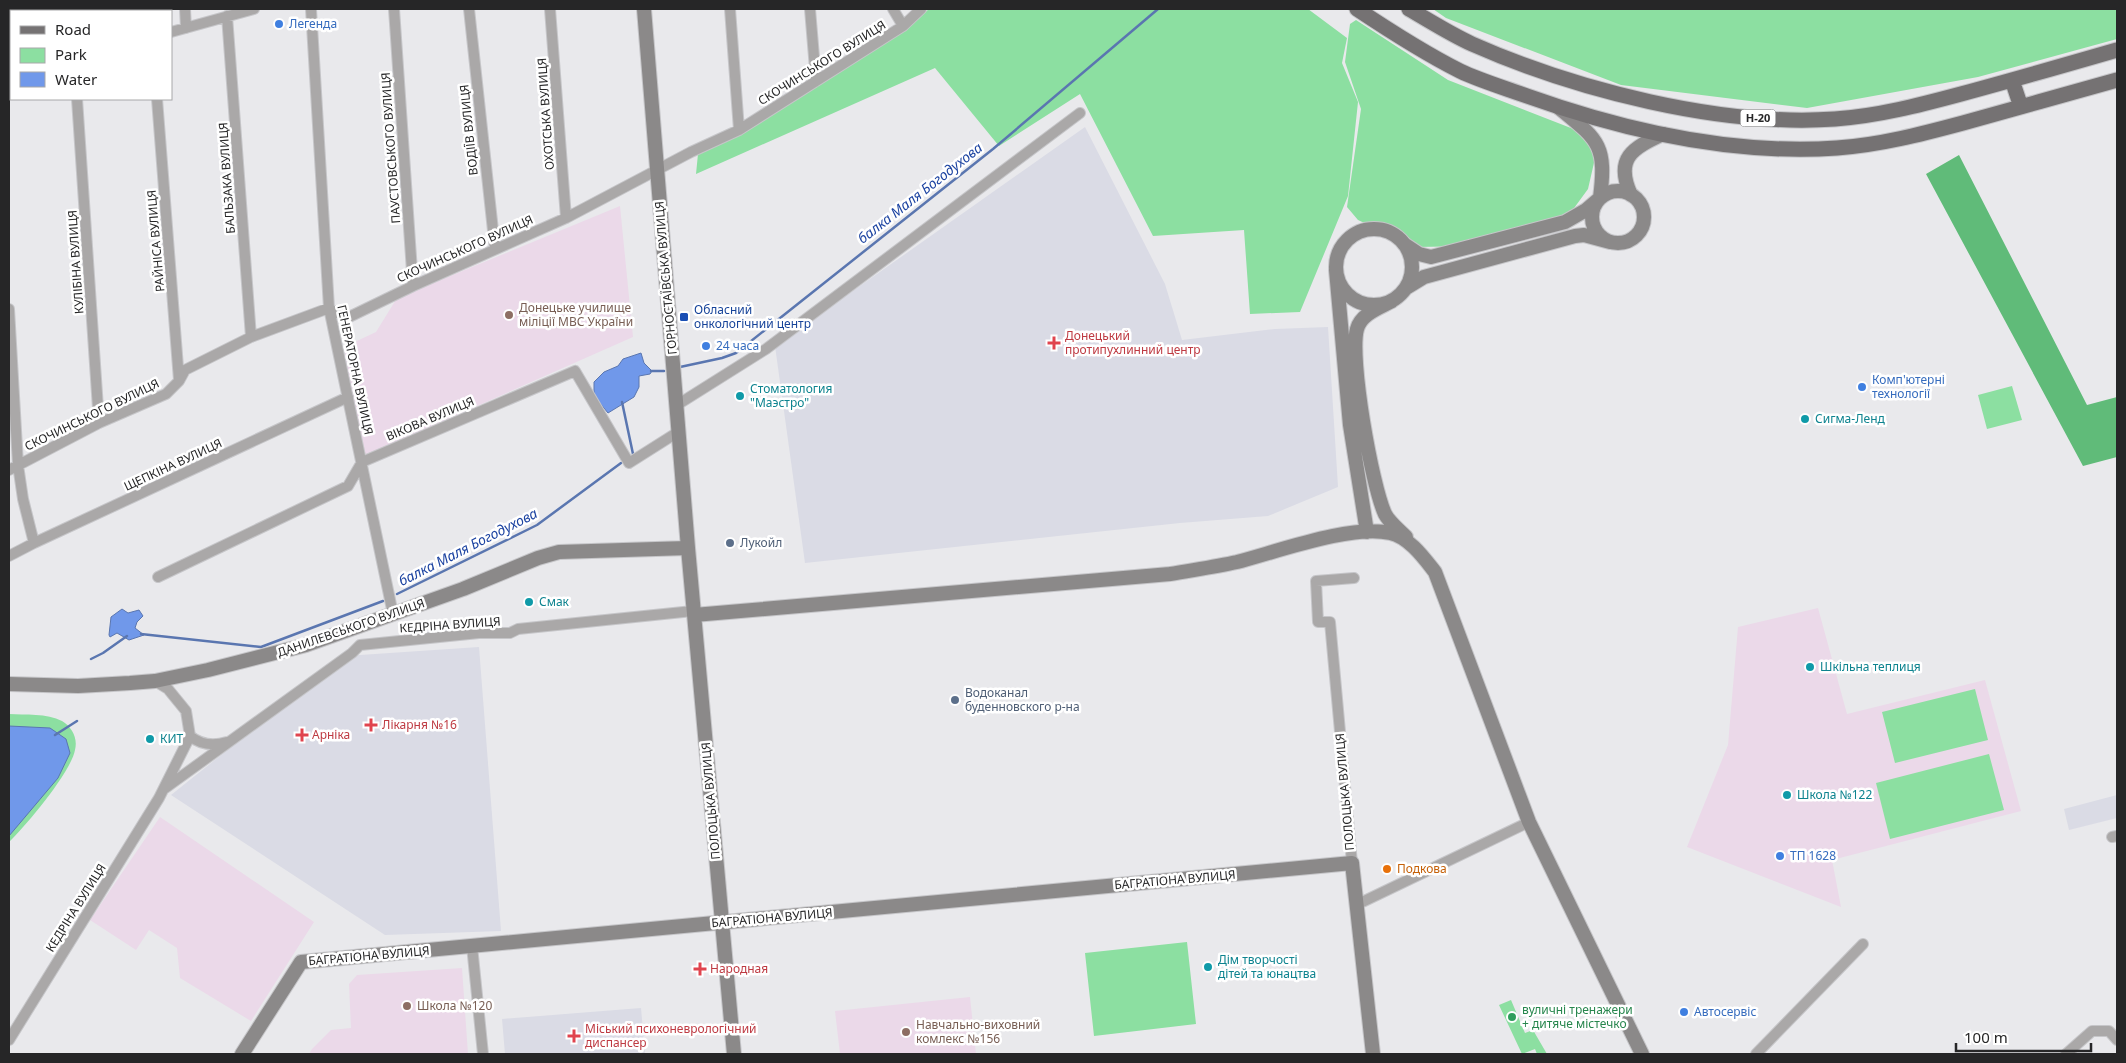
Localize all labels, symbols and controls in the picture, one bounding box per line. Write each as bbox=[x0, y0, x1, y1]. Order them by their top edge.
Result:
legend bbox=[10, 10, 172, 100]
place label: Легенда bbox=[289, 15, 337, 32]
street label: СКОЧИНСЬКОГО ВУЛИЦЯ bbox=[755, 16, 889, 109]
marker: Легенда bbox=[273, 18, 285, 30]
text: Road bbox=[55, 19, 91, 39]
text: Park bbox=[55, 44, 87, 64]
street label: ОХОТСЬКА ВУЛИЦЯ bbox=[533, 57, 558, 171]
text: Water bbox=[55, 69, 97, 89]
street label: ПАУСТОВСЬКОГО ВУЛИЦЯ bbox=[377, 72, 404, 224]
street label: ВОДІЇВ ВУЛИЦЯ bbox=[455, 84, 482, 176]
road number: Н-20 bbox=[1740, 110, 1776, 126]
street label: БАЛЬЗАКА ВУЛИЦЯ bbox=[214, 122, 239, 234]
water label: балка Маля Богодухова bbox=[853, 138, 986, 247]
street label: РАЙНІСА ВУЛИЦЯ bbox=[143, 189, 168, 293]
street label: ГОРНОСТАЇВСЬКА ВУЛИЦЯ bbox=[650, 201, 681, 356]
street label: КУЛІБІНА ВУЛИЦЯ bbox=[63, 209, 88, 315]
street label: СКОЧИНСЬКОГО ВУЛИЦЯ bbox=[394, 211, 536, 286]
place label: Донецьке училище міліції МВС України bbox=[519, 299, 633, 330]
place label: Обласний онкологічний центр bbox=[694, 301, 811, 332]
street label: ГЕНЕРАТОРНА ВУЛИЦЯ bbox=[333, 303, 378, 436]
marker: Донецьке училище міліції МВС України bbox=[503, 309, 515, 321]
marker: Обласний онкологічний центр bbox=[678, 311, 690, 323]
place label: Донецький протипухлинний центр bbox=[1065, 327, 1201, 358]
marker: Донецький протипухлинний центр bbox=[1047, 336, 1061, 350]
place label: 24 часа bbox=[716, 337, 759, 354]
marker: 24 часа bbox=[700, 340, 712, 352]
place label: Комп'ютерні технології bbox=[1872, 371, 1945, 402]
street label: СКОЧИНСЬКОГО ВУЛИЦЯ bbox=[22, 375, 162, 455]
place label: Стоматология "Маэстро" bbox=[750, 380, 832, 411]
marker: Комп'ютерні технології bbox=[1856, 381, 1868, 393]
marker: Стоматология "Маэстро" bbox=[734, 390, 746, 402]
street label: ВІКОВА ВУЛИЦЯ bbox=[383, 392, 477, 445]
place label: Сигма-Ленд bbox=[1815, 410, 1885, 427]
marker: Сигма-Ленд bbox=[1799, 413, 1811, 425]
street label: ЩЕПКІНА ВУЛИЦЯ bbox=[121, 434, 225, 495]
water label: балка Маля Богодухова bbox=[395, 503, 541, 590]
place label: Лукойл bbox=[740, 534, 782, 551]
marker: Лукойл bbox=[724, 537, 736, 549]
place label: Смак bbox=[539, 593, 570, 610]
street label: ДАНИЛЕВСЬКОГО ВУЛИЦЯ bbox=[275, 594, 427, 661]
marker: Смак bbox=[523, 596, 535, 608]
street label: КЕДРІНА ВУЛИЦЯ bbox=[399, 612, 501, 637]
place label: Шкільна теплиця bbox=[1820, 658, 1921, 675]
marker: Шкільна теплиця bbox=[1804, 661, 1816, 673]
place label: Водоканал буденновского р-на bbox=[965, 684, 1080, 715]
marker: Водоканал буденновского р-на bbox=[949, 694, 961, 706]
place label: Лікарня №16 bbox=[382, 716, 457, 733]
marker: Лікарня №16 bbox=[364, 718, 378, 732]
place label: Арніка bbox=[312, 726, 350, 743]
marker: Арніка bbox=[296, 729, 308, 741]
place label: КИТ bbox=[160, 730, 184, 747]
marker: КИТ bbox=[144, 733, 156, 745]
street label: ПОЛОЦЬКА ВУЛИЦЯ bbox=[1331, 733, 1358, 851]
street label: ПОЛОЦЬКА ВУЛИЦЯ bbox=[697, 742, 724, 860]
place label: Школа №122 bbox=[1797, 786, 1872, 803]
marker: Школа №122 bbox=[1781, 789, 1793, 801]
place label: ТП 1628 bbox=[1790, 847, 1836, 864]
marker: ТП 1628 bbox=[1774, 850, 1786, 862]
street label: КЕДРІНА ВУЛИЦЯ bbox=[42, 860, 110, 955]
place label: Подкова bbox=[1397, 860, 1447, 877]
marker: Подкова bbox=[1381, 863, 1393, 875]
street label: БАГРАТІОНА ВУЛИЦЯ bbox=[1114, 866, 1236, 893]
street label: БАГРАТІОНА ВУЛИЦЯ bbox=[711, 904, 833, 931]
street label: БАГРАТІОНА ВУЛИЦЯ bbox=[308, 942, 430, 969]
place label: Дім творчості дітей та юнацтва bbox=[1218, 951, 1316, 982]
place label: Народная bbox=[710, 960, 768, 977]
marker: Дім творчості дітей та юнацтва bbox=[1202, 961, 1214, 973]
marker: Народная bbox=[694, 963, 706, 975]
place label: Школа №120 bbox=[417, 997, 492, 1014]
marker: Школа №120 bbox=[401, 1000, 413, 1012]
place label: вуличні тренажери + дитяче містечко bbox=[1522, 1001, 1633, 1032]
place label: Автосервіс bbox=[1694, 1003, 1756, 1020]
marker: Автосервіс bbox=[1678, 1006, 1690, 1018]
marker: вуличні тренажери + дитяче містечко bbox=[1506, 1011, 1518, 1023]
place label: Навчально-виховний комлекс №156 bbox=[916, 1016, 1040, 1047]
place label: Міський психоневрологічний диспансер bbox=[585, 1020, 757, 1051]
scale bar bbox=[1956, 1020, 2091, 1052]
marker: Навчально-виховний комлекс №156 bbox=[900, 1026, 912, 1038]
text: 100 m bbox=[1964, 1027, 2008, 1047]
marker: Міський психоневрологічний диспансер bbox=[567, 1029, 581, 1043]

